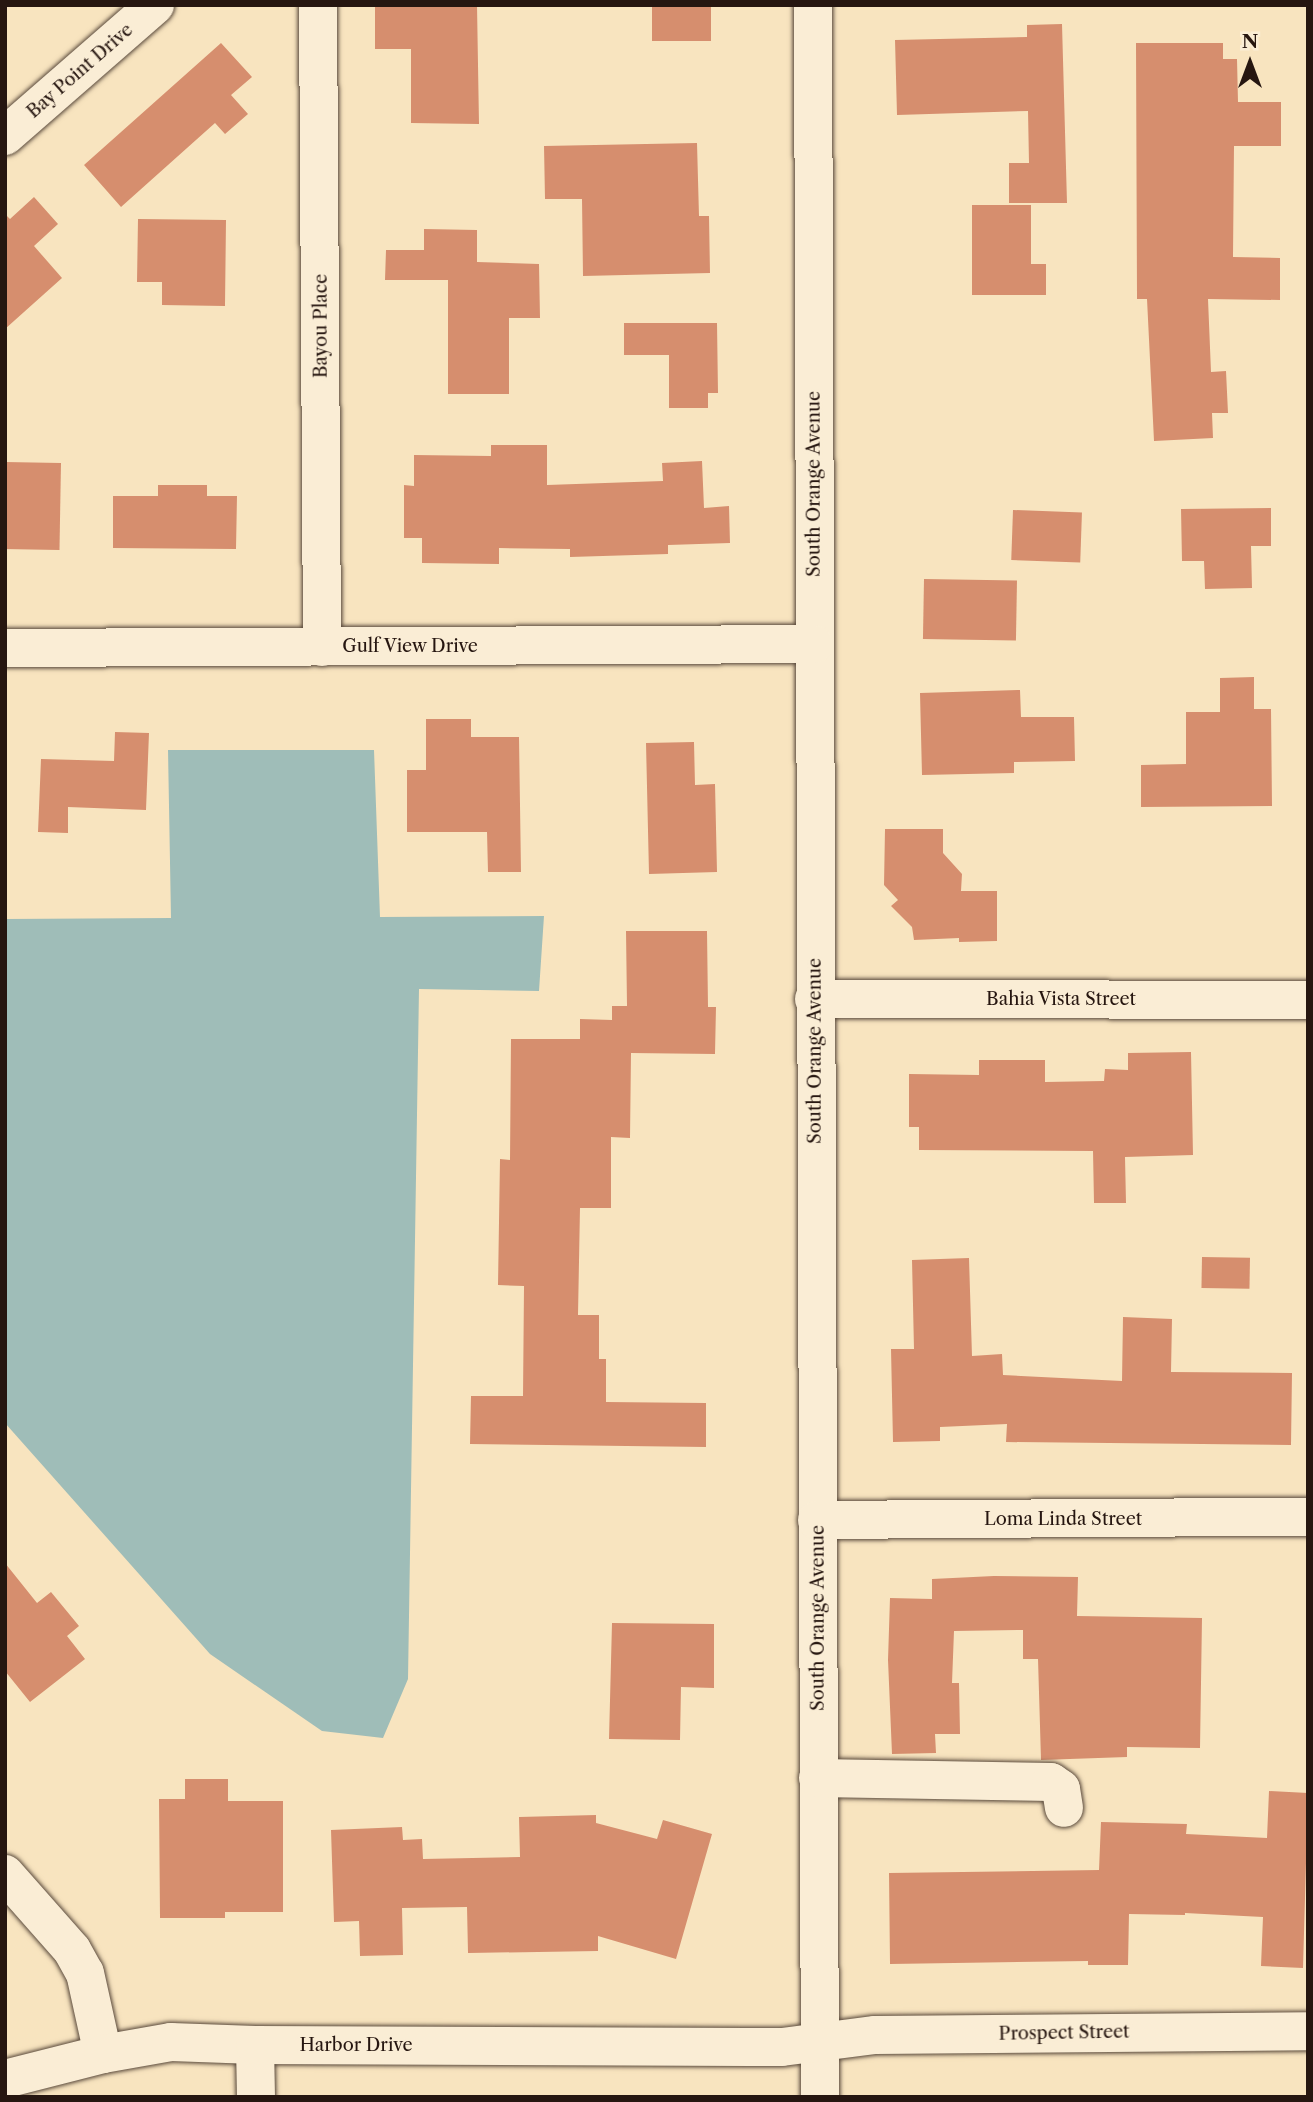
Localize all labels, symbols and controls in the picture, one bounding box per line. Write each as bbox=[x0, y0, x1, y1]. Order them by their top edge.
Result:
street label: Bay Point Drive bbox=[23, 19, 137, 123]
north arrow bbox=[1215, 28, 1285, 98]
text: N bbox=[1242, 30, 1258, 53]
street label: Bayou Place bbox=[310, 274, 332, 378]
street label: South Orange Avenue bbox=[803, 391, 825, 577]
street label: Gulf View Drive bbox=[342, 635, 478, 657]
street label: South Orange Avenue bbox=[804, 958, 826, 1144]
street label: Bahia Vista Street bbox=[986, 988, 1136, 1010]
street label: Loma Linda Street bbox=[984, 1508, 1142, 1530]
street label: South Orange Avenue bbox=[807, 1525, 829, 1711]
street label: Prospect Street bbox=[998, 2021, 1130, 2045]
street label: Harbor Drive bbox=[299, 2034, 413, 2056]

